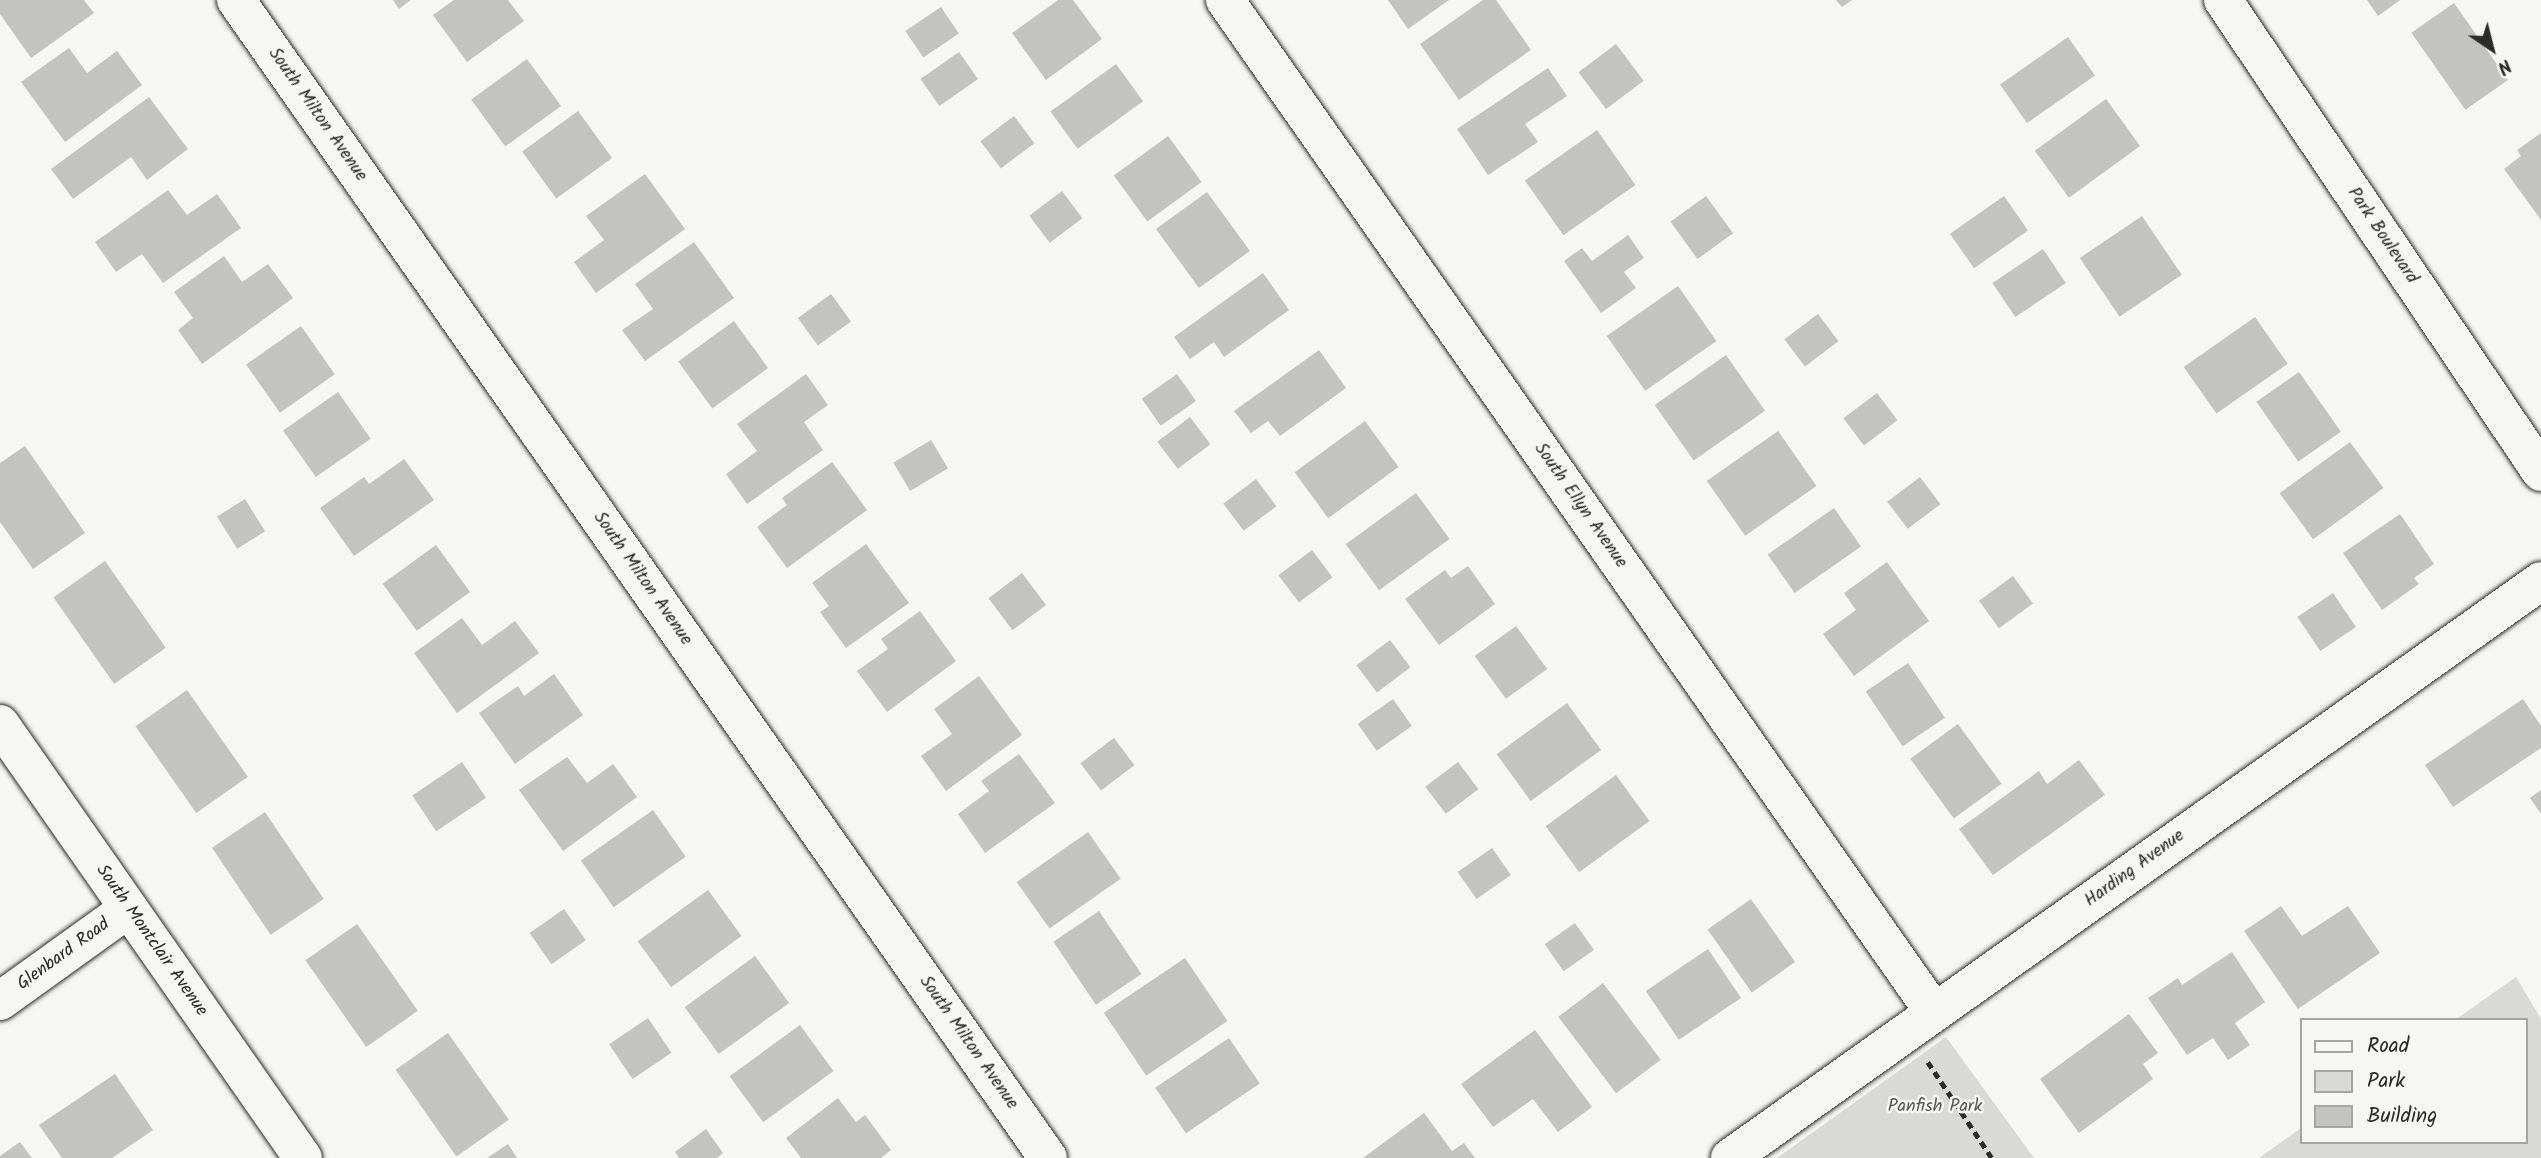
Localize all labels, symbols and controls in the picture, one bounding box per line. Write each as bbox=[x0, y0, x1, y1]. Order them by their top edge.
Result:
north arrow bbox=[2457, 14, 2527, 84]
street label: South Milton Avenue bbox=[263, 44, 371, 186]
text: N bbox=[2491, 50, 2518, 82]
street label: Park Boulevard bbox=[2342, 184, 2422, 288]
street label: South Ellyn Avenue bbox=[1529, 439, 1631, 573]
street label: South Milton Avenue bbox=[588, 508, 696, 650]
street label: Harding Avenue bbox=[2081, 826, 2189, 912]
street label: South Montclair Avenue bbox=[90, 861, 212, 1021]
street label: Glenbard Road bbox=[13, 914, 115, 996]
street label: South Milton Avenue bbox=[914, 972, 1022, 1114]
legend bbox=[2300, 1018, 2527, 1144]
text: Road bbox=[2367, 1030, 2409, 1063]
text: Park bbox=[2367, 1065, 2405, 1098]
park label: Panfish Park bbox=[1888, 1096, 1982, 1118]
text: Building bbox=[2367, 1100, 2437, 1133]

